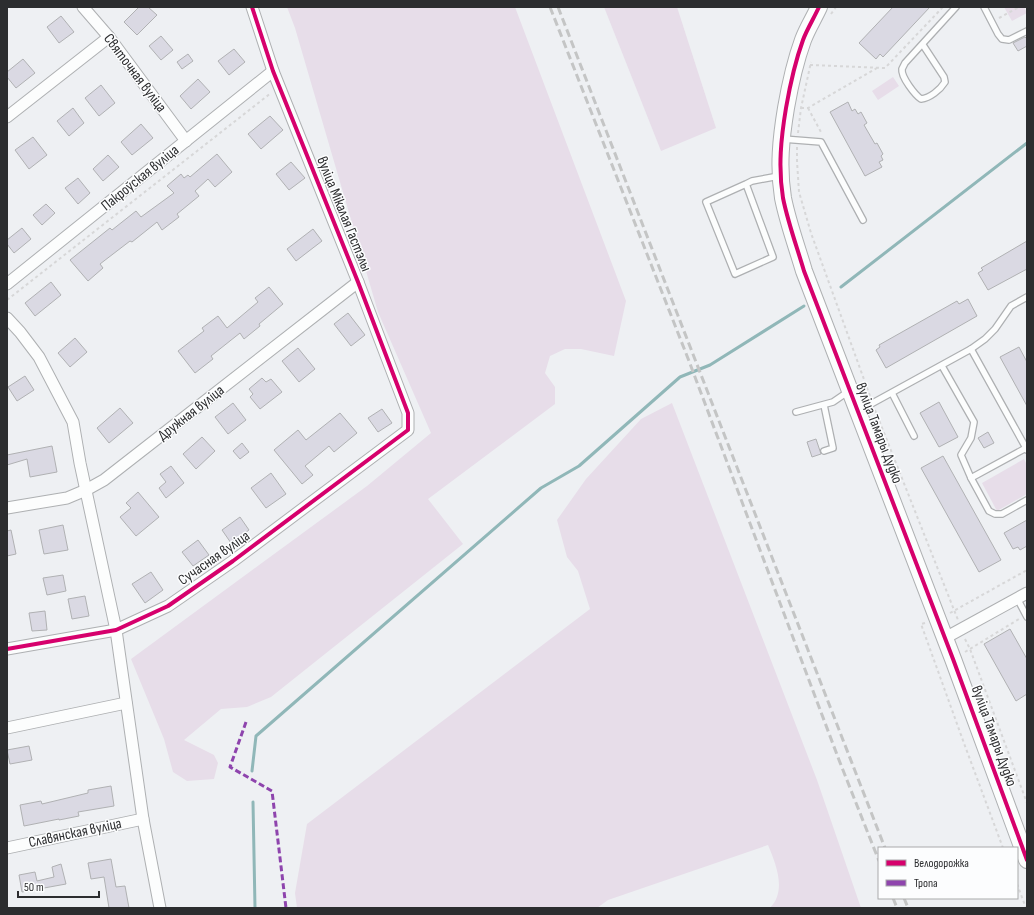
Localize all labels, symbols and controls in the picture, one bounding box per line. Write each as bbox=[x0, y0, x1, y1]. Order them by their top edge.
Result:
street label: Святочная вуліца bbox=[99, 30, 171, 116]
street label: Пакроўская вуліца bbox=[97, 141, 183, 215]
street label: вуліца Мікалая Гастэлы bbox=[312, 154, 376, 274]
street label: вуліца Тамары Дудко bbox=[851, 380, 907, 486]
street label: Дружная вуліца bbox=[154, 381, 228, 445]
street label: Сучасная вуліца bbox=[174, 526, 254, 590]
street label: вуліца Тамары Дудко bbox=[967, 683, 1021, 789]
street label: Славянская вуліца bbox=[27, 814, 123, 852]
legend bbox=[878, 847, 1018, 899]
text: Велодорожка bbox=[914, 856, 969, 871]
scale bar bbox=[18, 873, 99, 899]
text: Тропа bbox=[914, 876, 938, 891]
text: 50 m bbox=[24, 880, 44, 895]

